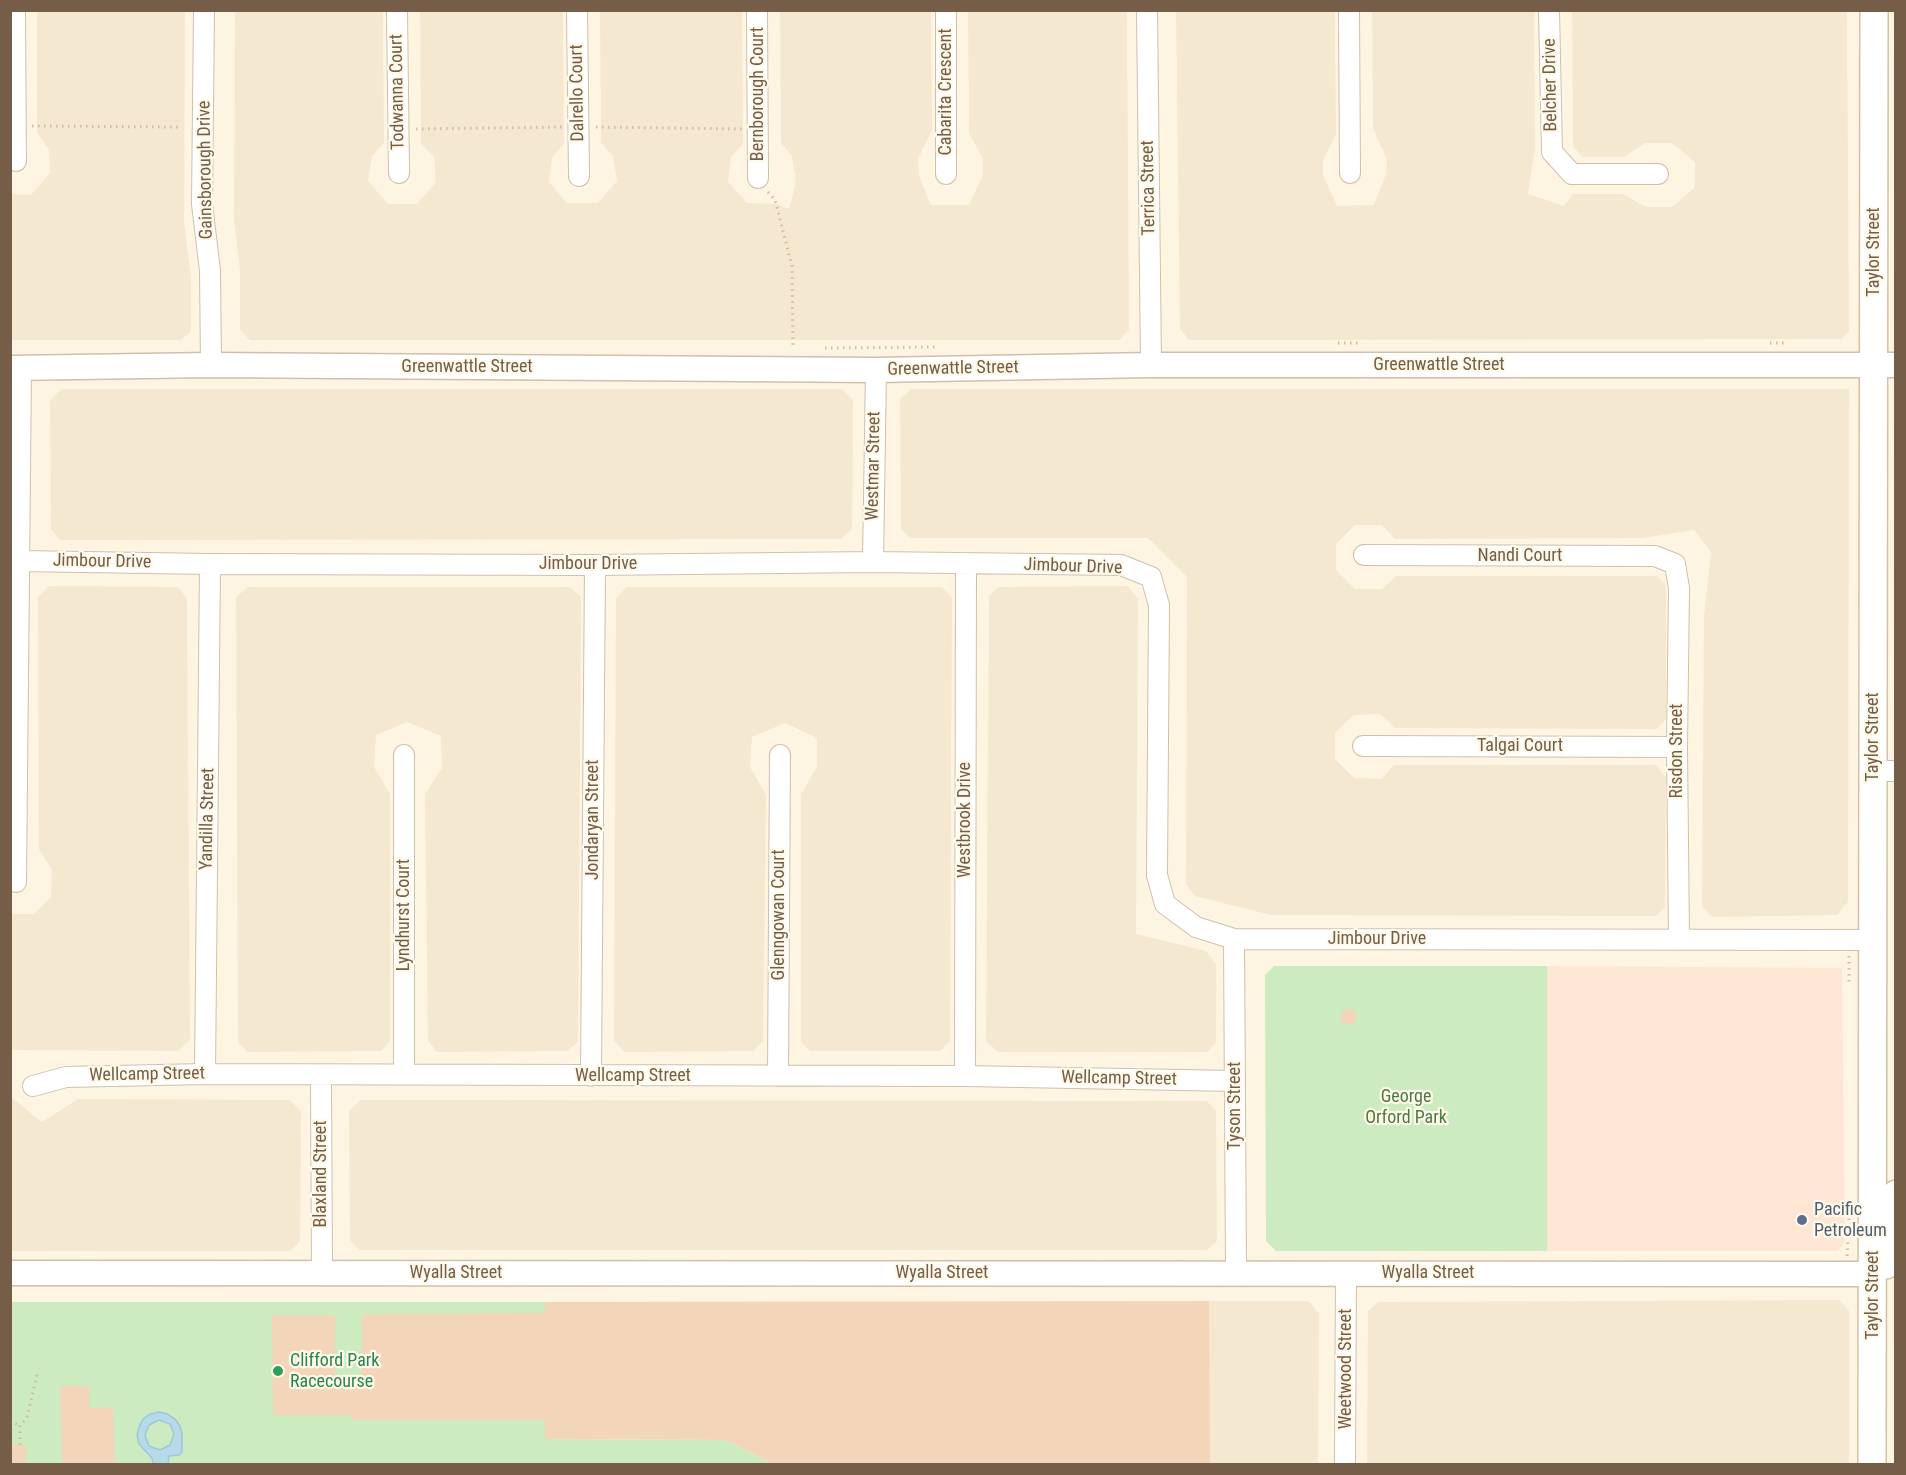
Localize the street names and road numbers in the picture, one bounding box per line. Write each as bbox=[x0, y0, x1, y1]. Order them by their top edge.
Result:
street label: Bernborough Court bbox=[747, 27, 769, 161]
street label: Cabarita Crescent bbox=[935, 29, 957, 155]
street label: Todwanna Court bbox=[386, 34, 410, 150]
street label: Belcher Drive bbox=[1539, 38, 1563, 132]
street label: Dalrello Court bbox=[566, 44, 590, 142]
street label: Gainsborough Drive bbox=[194, 100, 218, 240]
street label: Terrica Street bbox=[1137, 140, 1161, 236]
street label: Taylor Street bbox=[1863, 207, 1885, 297]
street label: Greenwattle Street bbox=[1373, 354, 1505, 376]
street label: Greenwattle Street bbox=[401, 356, 533, 378]
street label: Greenwattle Street bbox=[887, 357, 1019, 381]
street label: Westmar Street bbox=[862, 411, 886, 521]
street label: Nandi Court bbox=[1478, 545, 1562, 567]
street label: Jimbour Drive bbox=[53, 550, 151, 574]
street label: Jimbour Drive bbox=[539, 553, 637, 575]
street label: Jimbour Drive bbox=[1023, 554, 1123, 580]
street label: Taylor Street bbox=[1862, 692, 1884, 782]
street label: Risdon Street bbox=[1666, 704, 1688, 798]
street label: Talgai Court bbox=[1477, 735, 1563, 757]
street label: Jondaryan Street bbox=[582, 760, 604, 880]
street label: Westbrook Drive bbox=[954, 762, 976, 878]
street label: Yandilla Street bbox=[196, 768, 220, 870]
street label: Glenngowan Court bbox=[768, 850, 790, 980]
street label: Lyndhurst Court bbox=[393, 859, 415, 971]
street label: Jimbour Drive bbox=[1328, 928, 1426, 950]
street label: Tyson Street bbox=[1224, 1062, 1246, 1150]
street label: Wellcamp Street bbox=[89, 1063, 205, 1087]
street label: Wellcamp Street bbox=[575, 1065, 691, 1087]
street label: Wellcamp Street bbox=[1061, 1067, 1177, 1091]
street label: Blaxland Street bbox=[310, 1120, 332, 1228]
street label: Taylor Street bbox=[1862, 1250, 1884, 1340]
street label: Wyalla Street bbox=[410, 1262, 502, 1284]
street label: Wyalla Street bbox=[896, 1262, 988, 1284]
street label: Wyalla Street bbox=[1382, 1262, 1474, 1284]
street label: Weetwood Street bbox=[1335, 1309, 1357, 1429]

